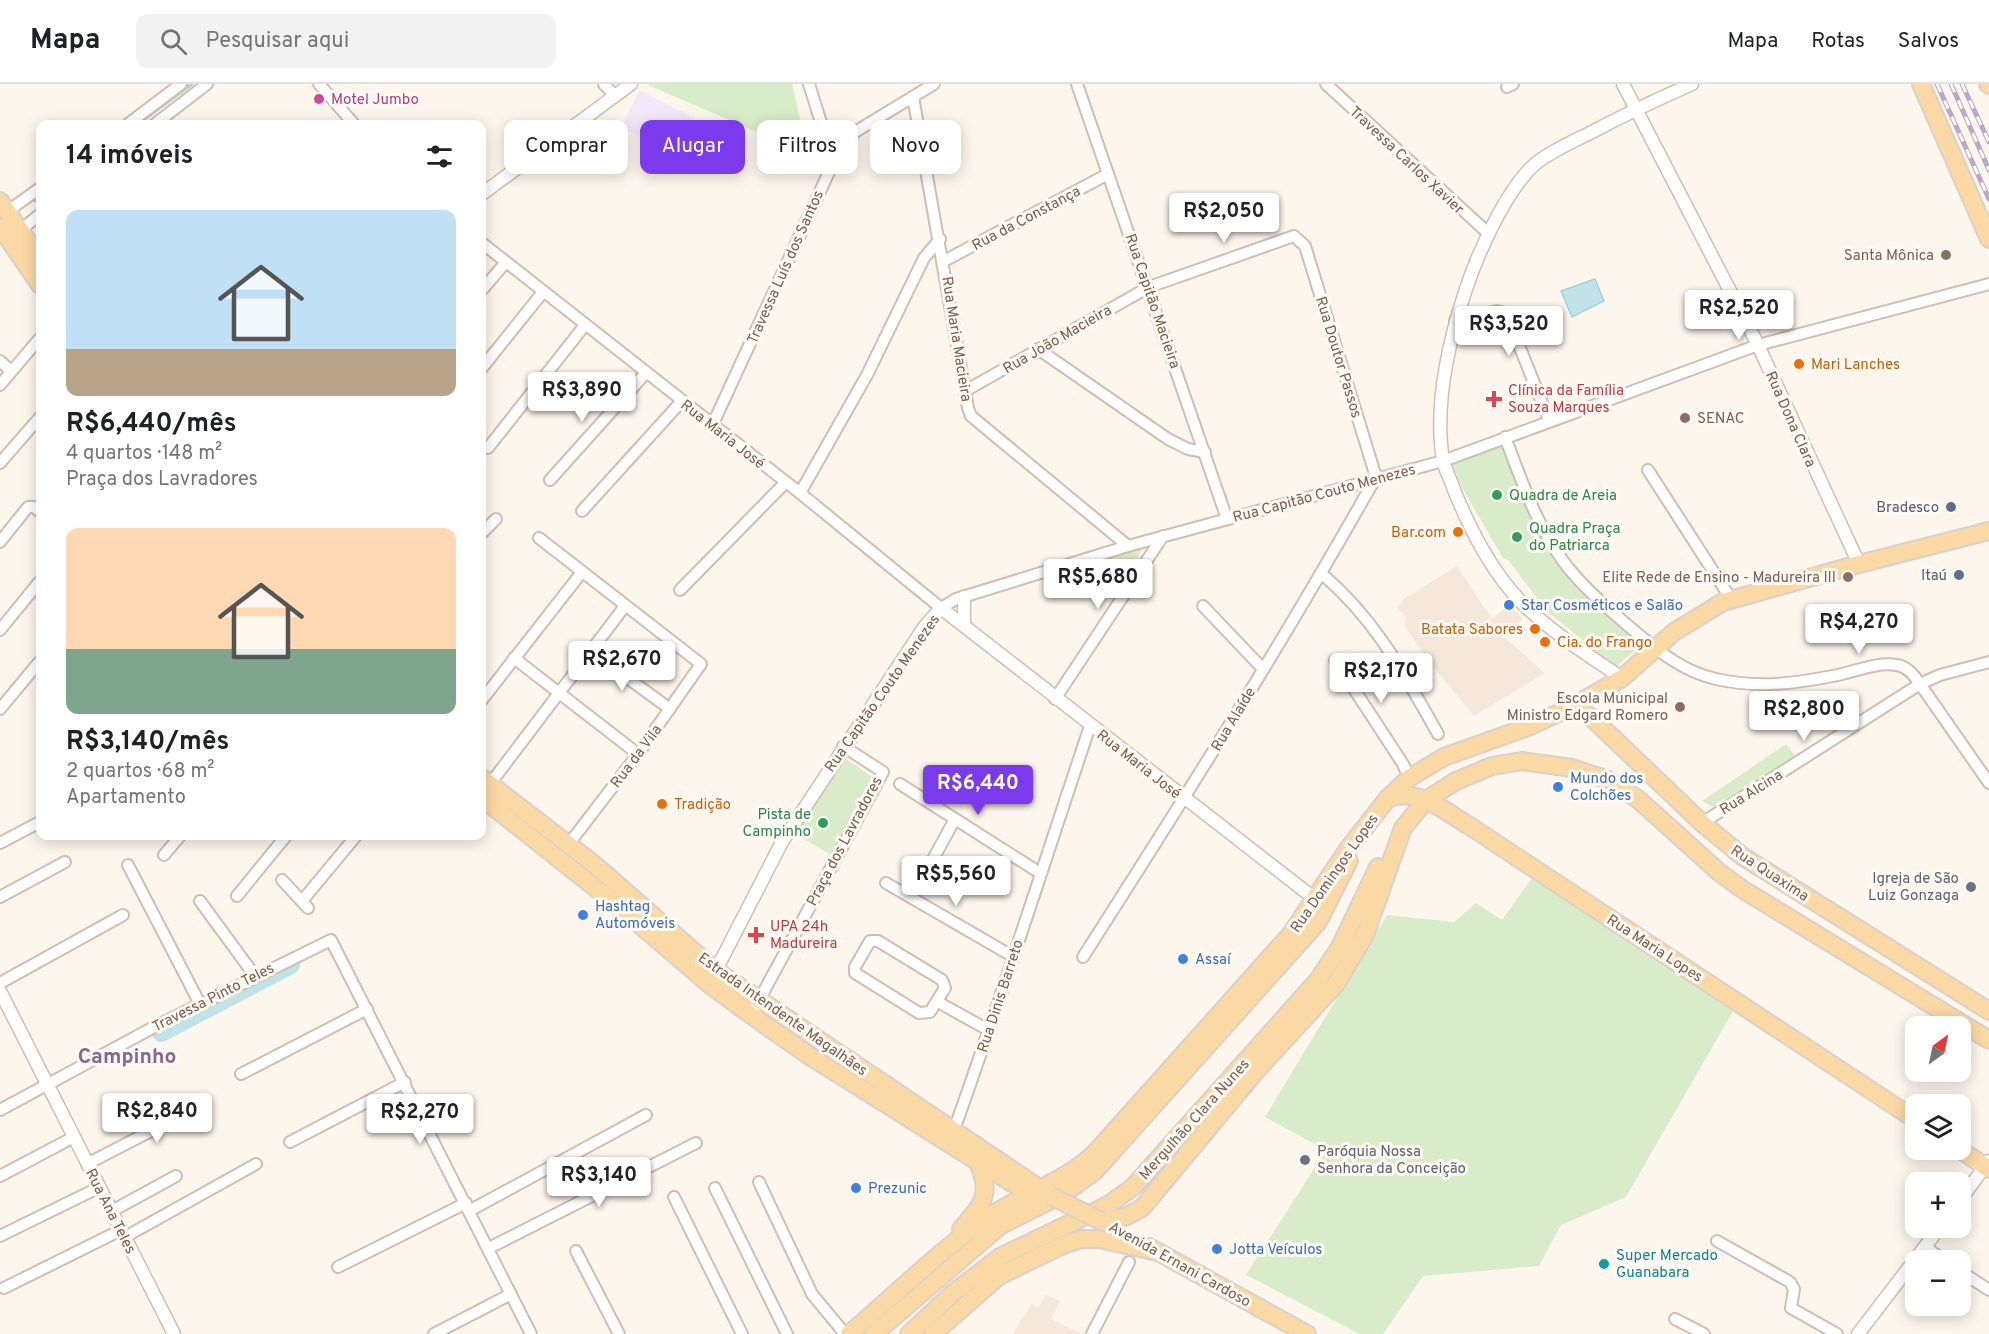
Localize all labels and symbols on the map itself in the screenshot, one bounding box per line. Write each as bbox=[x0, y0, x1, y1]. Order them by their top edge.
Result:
place label: Motel Jumbo bbox=[331, 91, 419, 110]
marker: Motel Jumbo bbox=[312, 92, 326, 106]
street label: Travessa Carlos Xavier bbox=[1345, 103, 1468, 219]
street label: Rua da Constança bbox=[969, 183, 1084, 256]
street label: Travessa Luís dos Santos bbox=[744, 188, 829, 347]
pin: R$2,050 bbox=[1169, 193, 1279, 244]
street label: Rua Capitão Macieira bbox=[1120, 232, 1184, 371]
place label: Santa Mônica bbox=[1844, 247, 1934, 266]
marker: Santa Mônica bbox=[1939, 248, 1953, 262]
street label: Rua Maria Macieira bbox=[936, 275, 975, 403]
pin: R$2,520 bbox=[1684, 290, 1794, 341]
street label: Rua Doutor Passos bbox=[1310, 294, 1365, 420]
street label: Rua João Macieira bbox=[1000, 301, 1116, 379]
pin: R$3,520 bbox=[1454, 306, 1564, 357]
place label: Mari Lanches bbox=[1811, 356, 1900, 375]
marker: Mari Lanches bbox=[1792, 357, 1806, 371]
street label: Rua Dona Clara bbox=[1760, 369, 1819, 471]
pin: R$3,890 bbox=[527, 372, 637, 423]
place label: Clínica da Família Souza Marques bbox=[1508, 382, 1624, 418]
marker: Clínica da Família Souza Marques bbox=[1485, 390, 1503, 408]
street label: Rua Maria José bbox=[676, 396, 768, 474]
place label: SENAC bbox=[1697, 410, 1744, 429]
marker: SENAC bbox=[1678, 411, 1692, 425]
street label: Rua Capitão Couto Menezes bbox=[1231, 461, 1418, 528]
place label: Quadra de Areia bbox=[1509, 487, 1617, 506]
marker: Quadra de Areia bbox=[1490, 488, 1504, 502]
place label: Bradesco bbox=[1876, 499, 1939, 518]
marker: Bradesco bbox=[1944, 500, 1958, 514]
place label: Quadra Praça do Patriarca bbox=[1529, 520, 1620, 556]
place label: Bar.com bbox=[1391, 524, 1446, 543]
marker: Bar.com bbox=[1451, 525, 1465, 539]
marker: Quadra Praça do Patriarca bbox=[1510, 530, 1524, 544]
pin: R$5,680 bbox=[1043, 559, 1153, 610]
place label: Itaú bbox=[1921, 567, 1947, 586]
marker: Itaú bbox=[1952, 568, 1966, 582]
place label: Elite Rede de Ensino - Madureira III bbox=[1602, 569, 1836, 588]
marker: Elite Rede de Ensino - Madureira III bbox=[1841, 570, 1855, 584]
place label: Star Cosméticos e Salão bbox=[1521, 597, 1683, 616]
marker: Star Cosméticos e Salão bbox=[1502, 598, 1516, 612]
pin: R$4,270 bbox=[1804, 604, 1914, 655]
street label: Rua Capitão Couto Menezes bbox=[821, 611, 945, 776]
place label: Batata Sabores bbox=[1421, 621, 1523, 640]
marker: Batata Sabores bbox=[1528, 622, 1542, 636]
place label: Cia. do Frango bbox=[1557, 634, 1652, 653]
marker: Cia. do Frango bbox=[1538, 635, 1552, 649]
pin: R$2,670 bbox=[567, 641, 677, 692]
pin: R$2,170 bbox=[1326, 653, 1436, 704]
street label: Rua Alaíde bbox=[1208, 684, 1261, 755]
place label: Escola Municipal Ministro Edgard Romero bbox=[1507, 690, 1668, 726]
pin: R$2,800 bbox=[1749, 691, 1859, 742]
marker: Escola Municipal Ministro Edgard Romero bbox=[1673, 700, 1687, 714]
street label: Rua da Vila bbox=[607, 721, 667, 792]
street label: Rua Maria José bbox=[1092, 726, 1184, 804]
pin: R$6,440 bbox=[923, 765, 1033, 816]
street label: Rua Alcina bbox=[1717, 766, 1787, 820]
place label: Mundo dos Colchões bbox=[1570, 770, 1643, 806]
street label: Praça dos Lavradores bbox=[803, 774, 888, 910]
marker: Mundo dos Colchões bbox=[1551, 780, 1565, 794]
place label: Tradição bbox=[674, 796, 731, 815]
marker: Tradição bbox=[655, 797, 669, 811]
place label: Pista de Campinho bbox=[743, 806, 811, 842]
street label: Rua Domingos Lopes bbox=[1287, 811, 1383, 937]
marker: Pista de Campinho bbox=[816, 816, 830, 830]
street label: Rua Quaxima bbox=[1726, 842, 1812, 907]
pin: R$5,560 bbox=[901, 856, 1011, 907]
place label: Igreja de São Luiz Gonzaga bbox=[1868, 870, 1959, 906]
marker: Igreja de São Luiz Gonzaga bbox=[1964, 880, 1978, 894]
place label: Hashtag Automóveis bbox=[595, 898, 675, 934]
marker: Hashtag Automóveis bbox=[576, 908, 590, 922]
street label: Rua Maria Lopes bbox=[1603, 911, 1706, 987]
place label: UPA 24h Madureira bbox=[770, 918, 837, 954]
marker: UPA 24h Madureira bbox=[747, 926, 765, 944]
street label: Rua Dinis Barreto bbox=[974, 938, 1029, 1055]
street label: Estrada Intendente Magalhães bbox=[694, 949, 870, 1081]
place label: Assaí bbox=[1195, 951, 1232, 970]
marker: Assaí bbox=[1176, 952, 1190, 966]
street label: Travessa Pinto Teles bbox=[150, 959, 278, 1037]
north arrow bbox=[1905, 1016, 1971, 1082]
district label: Campinho bbox=[78, 1044, 176, 1071]
street label: Mergulhão Clara Nunes bbox=[1136, 1056, 1254, 1184]
pin: R$2,840 bbox=[102, 1093, 212, 1144]
pin: R$2,270 bbox=[365, 1094, 475, 1145]
place label: Paróquia Nossa Senhora da Conceição bbox=[1317, 1143, 1466, 1179]
marker: Paróquia Nossa Senhora da Conceição bbox=[1298, 1153, 1312, 1167]
pin: R$3,140 bbox=[544, 1157, 654, 1208]
street label: Rua Ana Teles bbox=[80, 1166, 139, 1257]
place label: Prezunic bbox=[868, 1180, 927, 1199]
marker: Prezunic bbox=[849, 1181, 863, 1195]
street label: Avenida Ernani Cardoso bbox=[1105, 1218, 1254, 1312]
place label: Jotta Veículos bbox=[1229, 1241, 1322, 1260]
marker: Jotta Veículos bbox=[1210, 1242, 1224, 1256]
place label: Super Mercado Guanabara bbox=[1616, 1247, 1718, 1283]
marker: Super Mercado Guanabara bbox=[1597, 1257, 1611, 1271]

